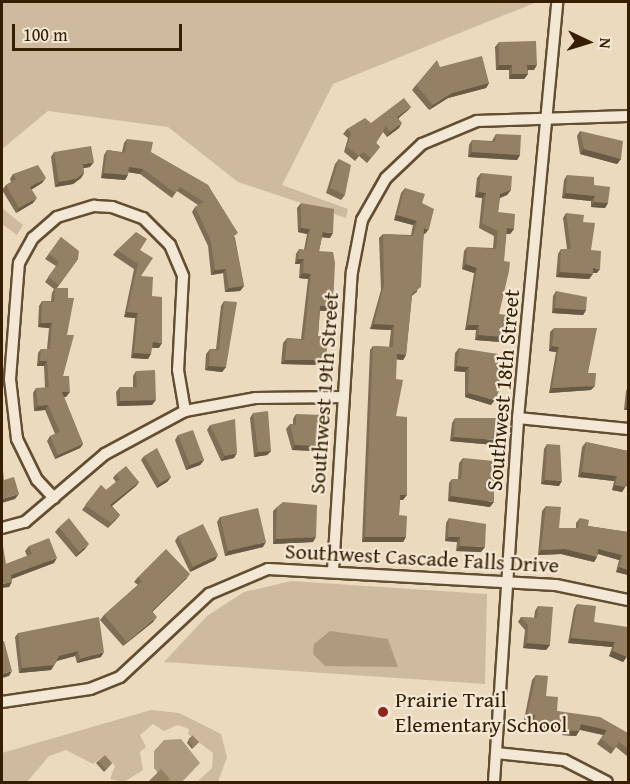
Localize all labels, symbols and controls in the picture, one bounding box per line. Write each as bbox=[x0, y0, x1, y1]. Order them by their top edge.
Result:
scale bar bbox=[15, 12, 184, 50]
north arrow bbox=[558, 12, 618, 72]
text: 100 m bbox=[23, 21, 68, 48]
text: N bbox=[594, 37, 618, 49]
street label: Southwest 18th Street bbox=[481, 288, 525, 492]
street label: Southwest 19th Street bbox=[304, 291, 344, 495]
street label: Southwest Cascade Falls Drive bbox=[284, 538, 560, 578]
place label: Prairie Trail Elementary School bbox=[395, 686, 567, 738]
marker: Prairie Trail Elementary School bbox=[376, 705, 390, 719]

